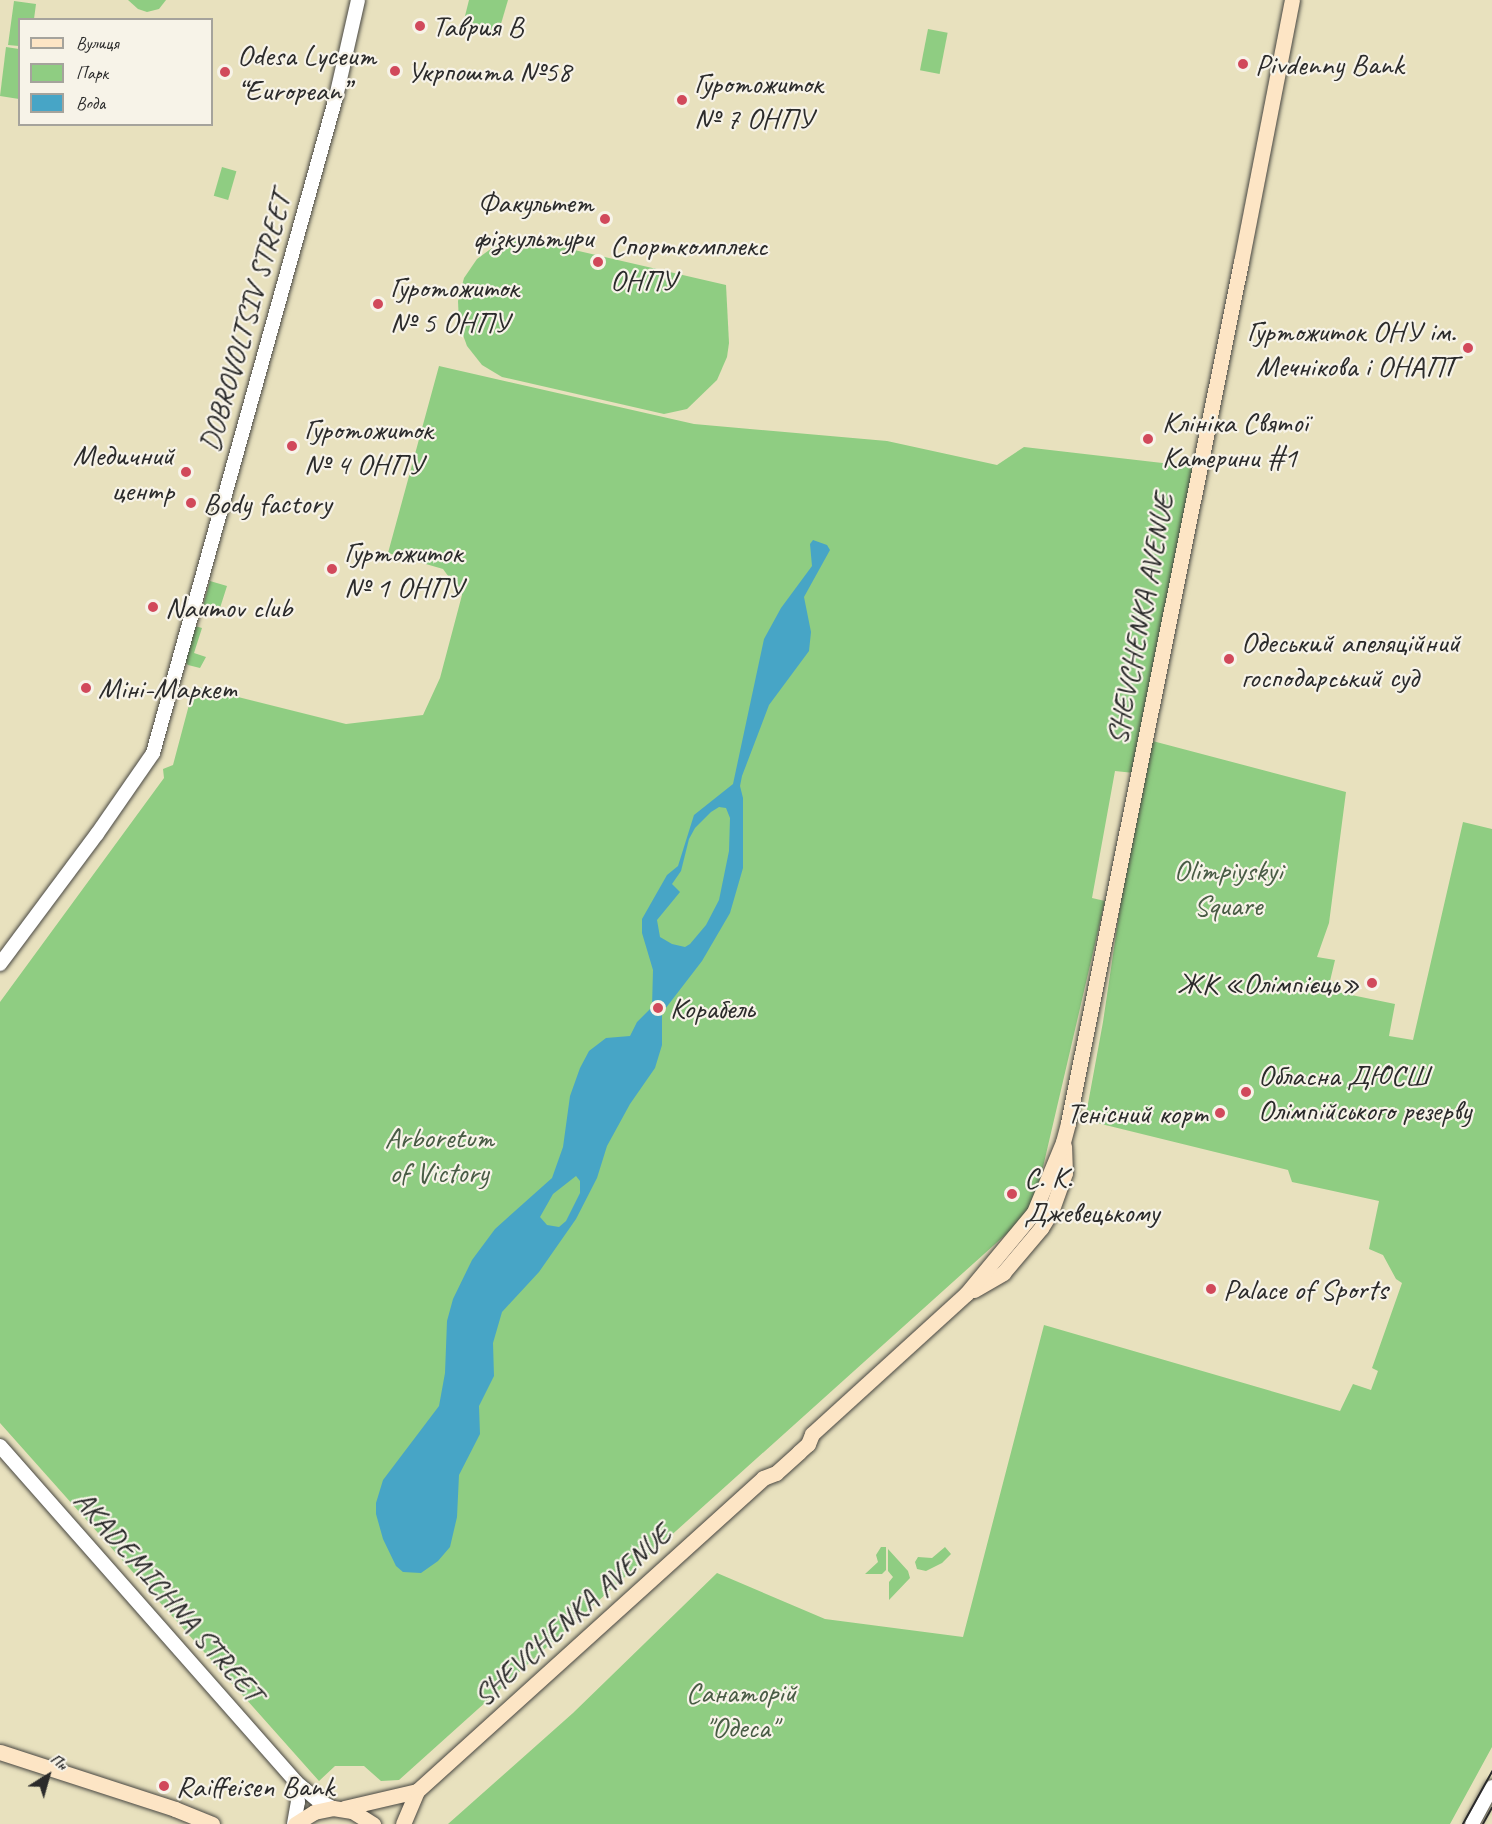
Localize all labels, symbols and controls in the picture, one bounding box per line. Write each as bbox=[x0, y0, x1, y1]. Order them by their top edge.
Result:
place label: Таврия В bbox=[432, 8, 523, 44]
legend bbox=[18, 18, 213, 126]
marker: Таврия В bbox=[413, 19, 427, 33]
text: Вулиця bbox=[76, 32, 119, 54]
place label: Odesa Lyceum “European” bbox=[237, 37, 374, 107]
place label: Pivdenny Bank bbox=[1255, 46, 1404, 82]
place label: Укрпошта №58 bbox=[407, 53, 571, 89]
marker: Pivdenny Bank bbox=[1236, 57, 1250, 71]
text: Парк bbox=[76, 62, 108, 84]
marker: Укрпошта №58 bbox=[388, 64, 402, 78]
marker: Odesa Lyceum “European” bbox=[218, 65, 232, 79]
place label: Гуротожиток № 7 ОНПУ bbox=[694, 65, 823, 136]
text: Вода bbox=[76, 92, 105, 114]
marker: Гуротожиток № 7 ОНПУ bbox=[675, 93, 689, 107]
place label: Факультет фізкультури bbox=[473, 184, 593, 254]
street label: DOBROVOLTSIV STREET bbox=[191, 188, 299, 456]
marker: Факультет фізкультури bbox=[598, 212, 612, 226]
place label: Спорткомплекс ОНПУ bbox=[610, 227, 768, 298]
marker: Спорткомплекс ОНПУ bbox=[591, 255, 605, 269]
place label: Гуротожиток № 5 ОНПУ bbox=[390, 269, 519, 340]
marker: Гуротожиток № 5 ОНПУ bbox=[371, 297, 385, 311]
place label: Гуртожиток ОНУ ім. Мечнікова і ОНАПТ bbox=[1247, 313, 1456, 384]
marker: Гуртожиток ОНУ ім. Мечнікова і ОНАПТ bbox=[1461, 341, 1475, 355]
place label: Клініка Святої Катерини #1 bbox=[1162, 404, 1311, 474]
place label: Гуротожиток № 4 ОНПУ bbox=[304, 411, 433, 482]
marker: Клініка Святої Катерини #1 bbox=[1139, 430, 1157, 448]
place label: Медичний центр bbox=[73, 437, 174, 508]
marker: Гуротожиток № 4 ОНПУ bbox=[285, 439, 299, 453]
marker: Медичний центр bbox=[179, 465, 193, 479]
place label: Body factory bbox=[203, 485, 332, 521]
street label: SHEVCHENKA AVENUE bbox=[1098, 491, 1182, 747]
marker: Body factory bbox=[184, 496, 198, 510]
place label: Гуртожиток № 1 ОНПУ bbox=[344, 534, 463, 604]
marker: Гуртожиток № 1 ОНПУ bbox=[325, 562, 339, 576]
place label: Naumov club bbox=[165, 589, 292, 625]
marker: Naumov club bbox=[146, 600, 160, 614]
place label: Одеський апеляційний господарський суд bbox=[1241, 624, 1460, 694]
marker: Одеський апеляційний господарський суд bbox=[1222, 652, 1236, 666]
place label: Міні-Маркет bbox=[98, 670, 237, 706]
marker: Міні-Маркет bbox=[79, 681, 93, 695]
park label: Olimpiyskyi Square bbox=[1174, 852, 1282, 922]
place label: ЖК «Олімпієць» bbox=[1177, 965, 1360, 1001]
marker: ЖК «Олімпієць» bbox=[1365, 976, 1379, 990]
place label: Корабель bbox=[670, 990, 755, 1026]
marker: Корабель bbox=[651, 1001, 665, 1015]
place label: Обласна ДЮСШ Олімпійського резерву bbox=[1258, 1057, 1473, 1128]
marker: Обласна ДЮСШ Олімпійського резерву bbox=[1239, 1085, 1253, 1099]
place label: Тенісний корт bbox=[1066, 1095, 1208, 1131]
marker: Тенісний корт bbox=[1213, 1106, 1227, 1120]
park label: Arboretum of Victory bbox=[384, 1119, 494, 1190]
place label: С. К. Джевецькому bbox=[1024, 1159, 1159, 1230]
marker: С. К. Джевецькому bbox=[1005, 1187, 1019, 1201]
place label: Palace of Sports bbox=[1223, 1271, 1388, 1307]
marker: Palace of Sports bbox=[1204, 1282, 1218, 1296]
street label: AKADEMICHNA STREET bbox=[67, 1482, 271, 1710]
street label: SHEVCHENKA AVENUE bbox=[465, 1516, 679, 1714]
park label: Санаторій "Одеса" bbox=[686, 1674, 796, 1744]
north arrow bbox=[18, 1746, 78, 1806]
text: Пн bbox=[46, 1749, 72, 1775]
place label: Raiffeisen Bank bbox=[176, 1768, 335, 1804]
marker: Raiffeisen Bank bbox=[157, 1779, 171, 1793]

